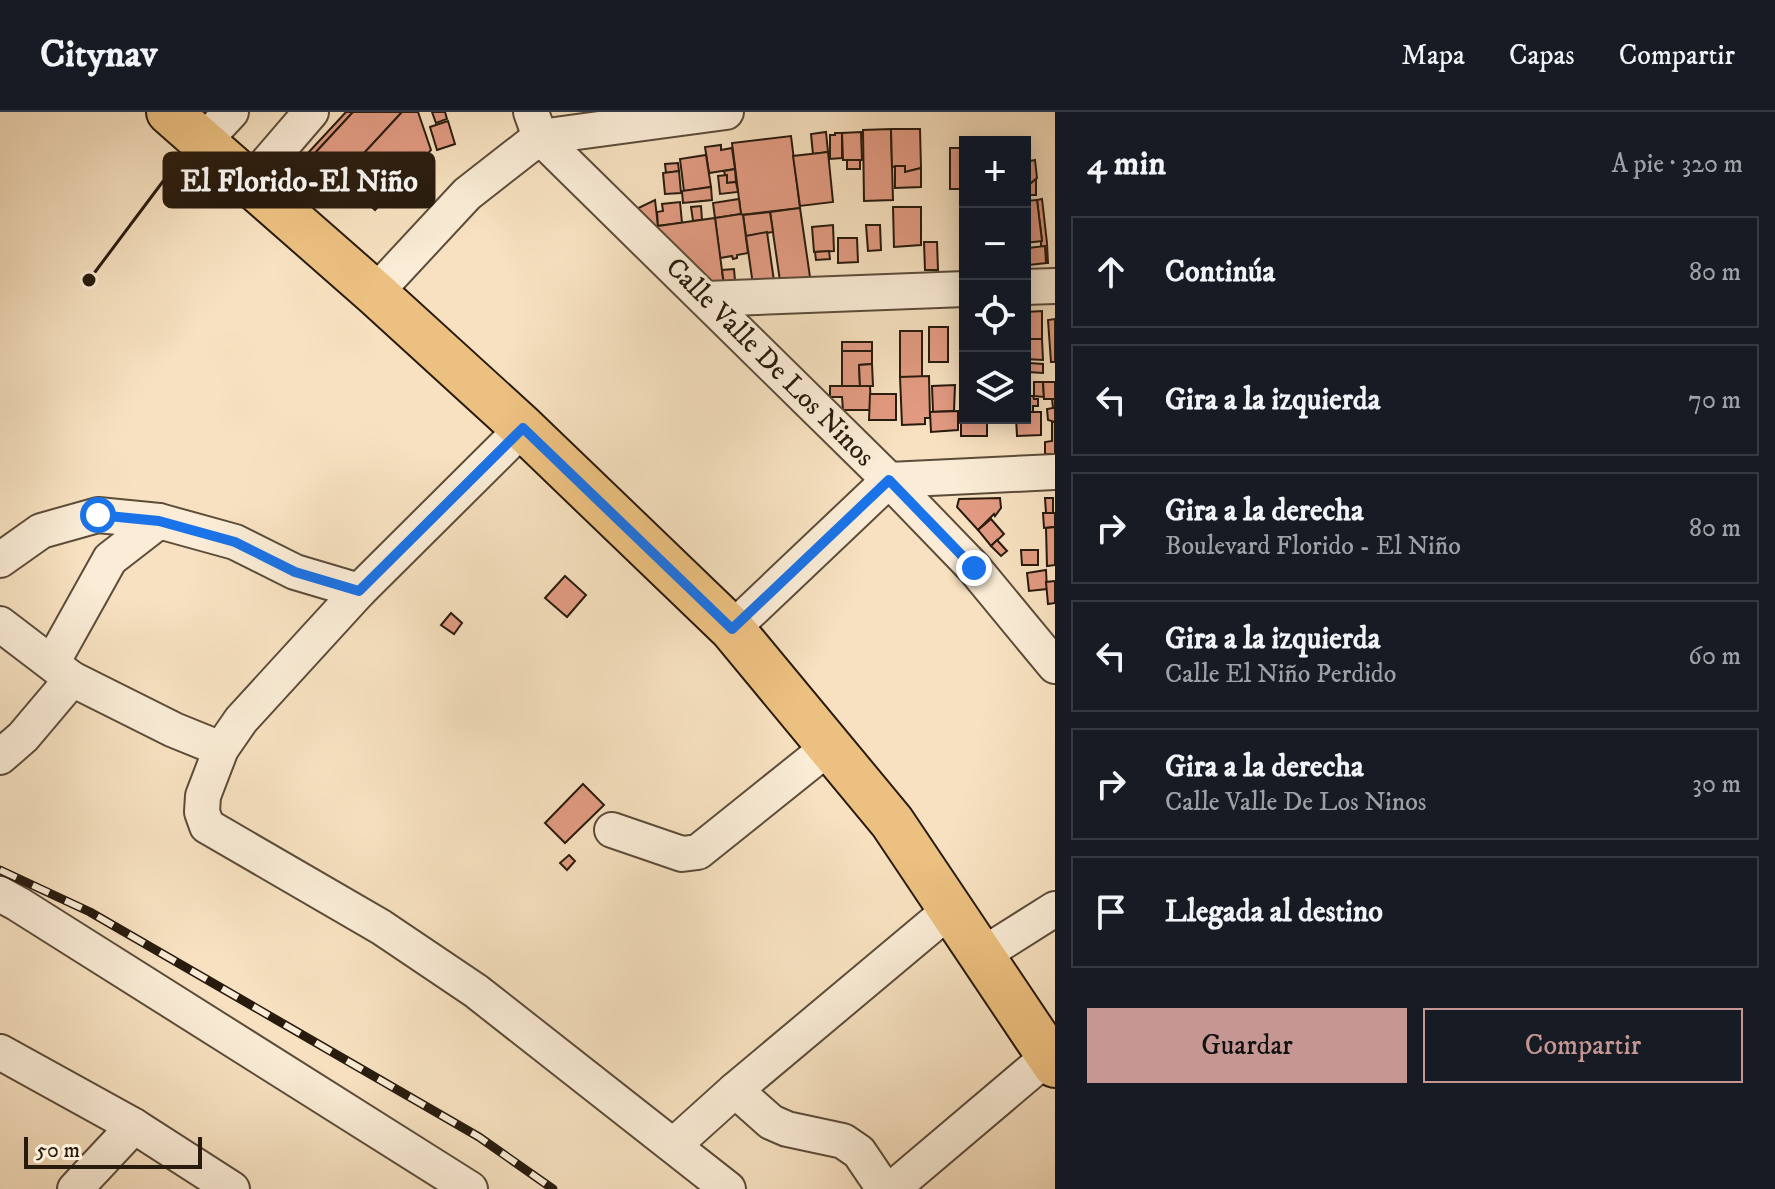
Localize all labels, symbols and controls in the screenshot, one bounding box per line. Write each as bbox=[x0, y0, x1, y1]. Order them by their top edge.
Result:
text: Citynav bbox=[40, 31, 158, 79]
text: Mapa bbox=[1401, 38, 1465, 73]
text: Capas bbox=[1509, 38, 1575, 73]
text: Compartir bbox=[1619, 38, 1735, 73]
map controls bbox=[959, 136, 1031, 424]
button: + bbox=[959, 136, 1031, 208]
text: 4 min bbox=[1087, 143, 1166, 185]
text: A pie · 320 m bbox=[1611, 148, 1743, 181]
callout: El Florido-El Niño bbox=[164, 153, 434, 207]
text: El Florido-El Niño bbox=[180, 164, 418, 201]
button: − bbox=[959, 208, 1031, 280]
street label: Calle Valle De Los Ninos bbox=[658, 250, 882, 474]
icon: ahead bbox=[1089, 250, 1133, 294]
text: Continúa bbox=[1165, 254, 1275, 291]
text: 80 m bbox=[1689, 256, 1741, 289]
button: locate bbox=[959, 280, 1031, 352]
button: layers bbox=[959, 352, 1031, 424]
icon: left bbox=[1089, 378, 1133, 422]
text: Gira a la izquierda bbox=[1165, 382, 1380, 419]
text: 70 m bbox=[1688, 384, 1741, 417]
text: Gira a la derecha bbox=[1165, 493, 1364, 530]
route start bbox=[80, 497, 116, 533]
icon: right bbox=[1089, 506, 1133, 550]
text: 80 m bbox=[1689, 512, 1741, 545]
text: Boulevard Florido - El Niño bbox=[1165, 530, 1461, 563]
route end bbox=[956, 550, 992, 586]
text: Gira a la izquierda bbox=[1165, 621, 1380, 658]
icon: left bbox=[1089, 634, 1133, 678]
text: 60 m bbox=[1688, 640, 1741, 673]
text: Calle El Niño Perdido bbox=[1165, 658, 1396, 691]
text: Gira a la derecha bbox=[1165, 749, 1364, 786]
icon: right bbox=[1089, 762, 1133, 806]
text: 30 m bbox=[1692, 768, 1741, 801]
text: Calle Valle De Los Ninos bbox=[1165, 786, 1427, 819]
icon: arrive bbox=[1089, 890, 1133, 934]
text: Llegada al destino bbox=[1165, 894, 1383, 931]
button: Guardar bbox=[1087, 1008, 1407, 1083]
button: Compartir bbox=[1423, 1008, 1743, 1083]
scale bar bbox=[24, 1133, 202, 1169]
text: 50 m bbox=[36, 1137, 80, 1164]

